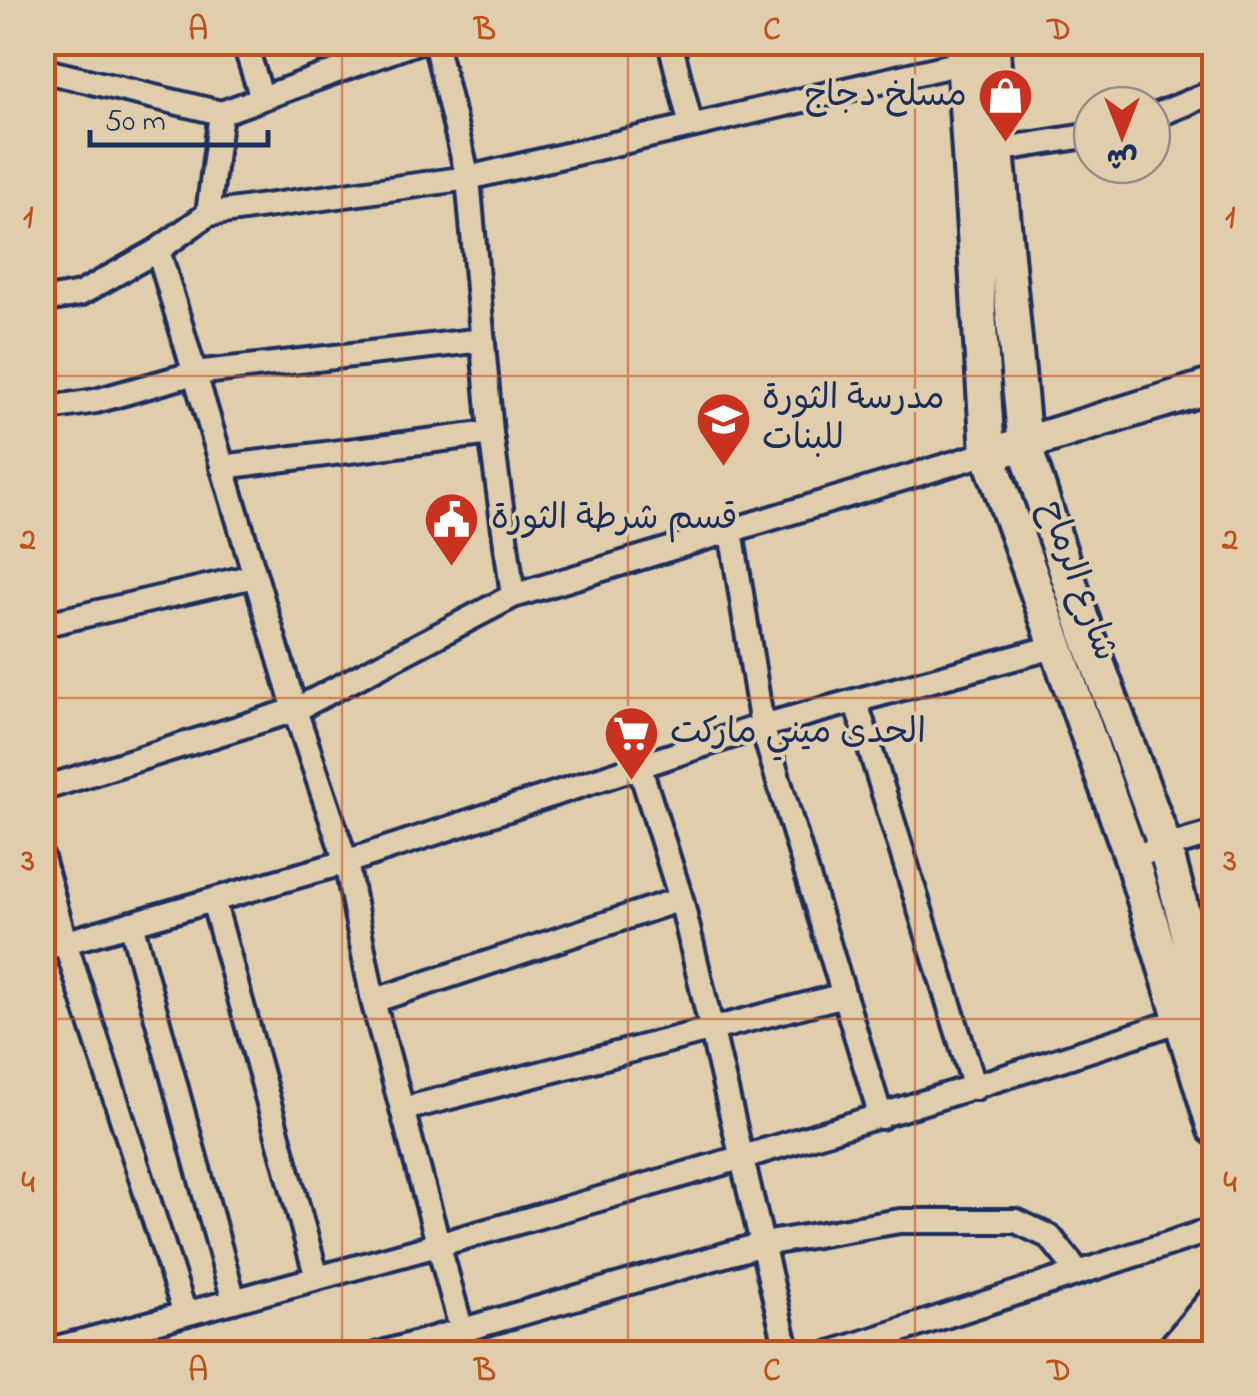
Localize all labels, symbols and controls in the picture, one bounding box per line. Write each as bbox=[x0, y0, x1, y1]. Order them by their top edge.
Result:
text: A bbox=[188, 8, 208, 55]
text: B bbox=[472, 8, 496, 55]
text: C bbox=[763, 8, 781, 55]
text: D bbox=[1045, 8, 1071, 55]
shop icon: مسلخ دجاج bbox=[976, 66, 1036, 145]
place label: مسلخ دجاج bbox=[804, 71, 967, 122]
scale bar bbox=[90, 85, 268, 147]
north arrow bbox=[1072, 85, 1172, 185]
text: 50 m bbox=[105, 101, 166, 145]
text: ش bbox=[1107, 136, 1137, 177]
text: 1 bbox=[23, 196, 33, 243]
text: 1 bbox=[1225, 196, 1235, 243]
place label: مدرسة الثورة للبنات bbox=[762, 374, 945, 465]
school or university icon: مدرسة الثورة للبنات bbox=[693, 389, 753, 468]
public building icon: قسم شرطة الثورة bbox=[422, 489, 482, 568]
place label: قسم شرطة الثورة bbox=[491, 494, 737, 545]
street label: شارع الرماح bbox=[1024, 494, 1130, 668]
text: 2 bbox=[19, 518, 36, 565]
text: 2 bbox=[1221, 518, 1238, 565]
supermarket icon: الحدى ميني ماركت bbox=[601, 703, 661, 782]
place label: الحدى ميني ماركت bbox=[670, 708, 926, 761]
text: 3 bbox=[20, 839, 35, 886]
text: 3 bbox=[1222, 839, 1237, 886]
text: 4 bbox=[21, 1161, 35, 1208]
text: 4 bbox=[1223, 1161, 1237, 1208]
text: A bbox=[188, 1349, 208, 1396]
text: B bbox=[472, 1349, 496, 1396]
text: C bbox=[763, 1349, 781, 1396]
text: D bbox=[1045, 1349, 1071, 1396]

